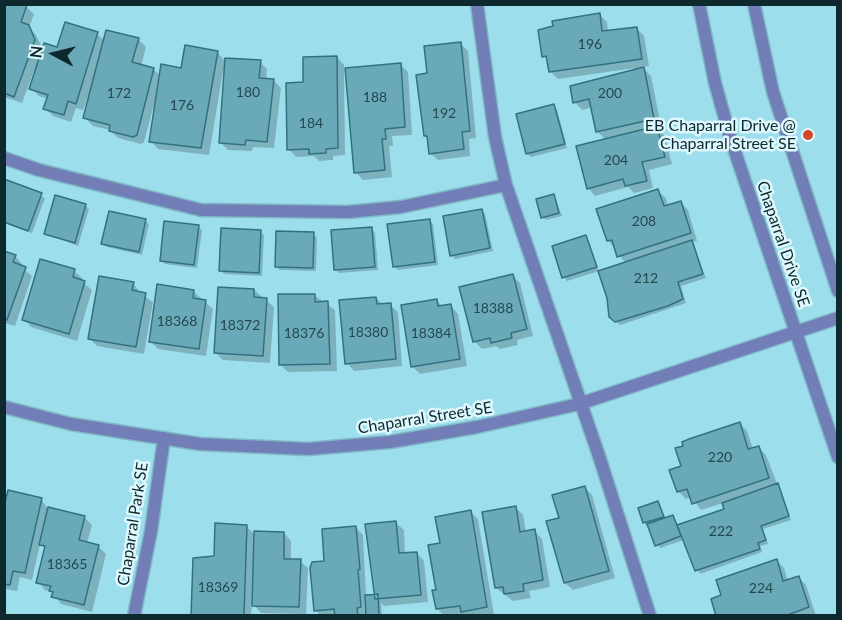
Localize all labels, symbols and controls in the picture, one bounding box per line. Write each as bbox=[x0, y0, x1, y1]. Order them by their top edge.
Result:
north arrow bbox=[24, 24, 84, 84]
house number: 196 bbox=[578, 36, 602, 52]
text: N bbox=[25, 44, 46, 59]
house number: 180 bbox=[236, 84, 260, 100]
house number: 172 bbox=[107, 85, 131, 101]
house number: 200 bbox=[598, 85, 622, 101]
house number: 188 bbox=[363, 89, 387, 105]
house number: 176 bbox=[170, 97, 194, 113]
house number: 192 bbox=[432, 105, 456, 121]
house number: 184 bbox=[299, 115, 323, 131]
place label: EB Chaparral Drive @ Chaparral Street SE bbox=[645, 116, 796, 154]
marker: EB Chaparral Drive @ Chaparral Street SE bbox=[801, 128, 815, 142]
house number: 204 bbox=[604, 152, 628, 168]
street label: Chaparral Drive SE bbox=[752, 178, 814, 310]
house number: 208 bbox=[632, 213, 656, 229]
house number: 212 bbox=[634, 270, 658, 286]
house number: 18388 bbox=[473, 300, 513, 316]
house number: 18368 bbox=[157, 313, 197, 329]
house number: 18372 bbox=[220, 317, 260, 333]
house number: 18380 bbox=[348, 324, 388, 340]
house number: 18376 bbox=[284, 325, 324, 341]
house number: 18384 bbox=[411, 325, 451, 341]
street label: Chaparral Street SE bbox=[356, 398, 494, 438]
house number: 220 bbox=[708, 449, 732, 465]
street label: Chaparral Park SE bbox=[114, 461, 152, 587]
house number: 222 bbox=[709, 523, 733, 539]
house number: 18365 bbox=[47, 556, 87, 572]
house number: 18369 bbox=[198, 579, 238, 595]
house number: 224 bbox=[749, 580, 773, 596]

